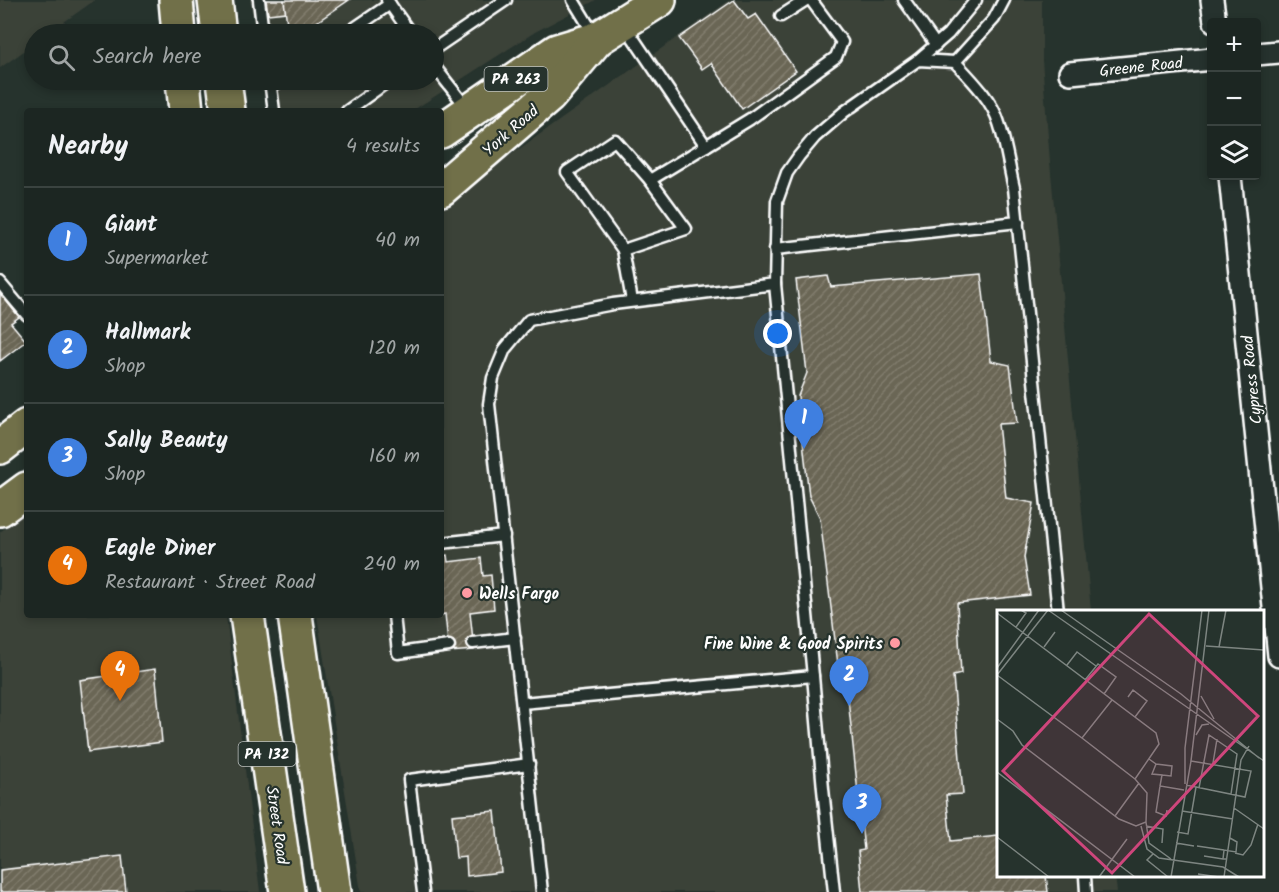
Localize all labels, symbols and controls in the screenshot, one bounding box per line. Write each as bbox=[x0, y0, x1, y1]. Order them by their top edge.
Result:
map controls bbox=[1207, 18, 1261, 180]
button: + bbox=[1207, 18, 1261, 72]
search box bbox=[24, 24, 444, 90]
text: Search here bbox=[93, 40, 201, 75]
icon: search bbox=[45, 41, 78, 74]
street label: Greene Road bbox=[1098, 51, 1185, 84]
road number: PA 263 bbox=[484, 67, 548, 91]
button: − bbox=[1207, 72, 1261, 126]
street label: York Road bbox=[477, 99, 546, 163]
text: Nearby bbox=[48, 126, 128, 168]
button: layers bbox=[1207, 126, 1261, 180]
text: 4 results bbox=[346, 131, 420, 163]
text: Giant bbox=[105, 208, 157, 243]
text: 1 bbox=[64, 225, 71, 257]
text: 40 m bbox=[375, 225, 420, 257]
text: Supermarket bbox=[105, 243, 208, 275]
text: Hallmark bbox=[105, 316, 190, 351]
your location bbox=[763, 319, 792, 348]
text: 2 bbox=[62, 333, 73, 365]
text: 120 m bbox=[368, 333, 420, 365]
street label: Cypress Road bbox=[1235, 333, 1270, 426]
text: Shop bbox=[105, 351, 145, 383]
pin: 1 bbox=[784, 400, 824, 449]
text: Sally Beauty bbox=[105, 424, 228, 459]
text: 3 bbox=[62, 441, 73, 473]
text: 160 m bbox=[369, 441, 420, 473]
text: Shop bbox=[105, 459, 145, 491]
text: Eagle Diner bbox=[105, 532, 215, 567]
text: 4 bbox=[62, 549, 73, 581]
text: 240 m bbox=[363, 549, 420, 581]
text: Restaurant · Street Road bbox=[105, 567, 315, 599]
place label: Wells Fargo bbox=[479, 582, 559, 607]
marker: Wells Fargo bbox=[460, 586, 474, 600]
inset map bbox=[997, 610, 1264, 877]
place label: Fine Wine & Good Spirits bbox=[704, 632, 884, 657]
marker: Fine Wine & Good Spirits bbox=[888, 636, 902, 650]
pin: 4 bbox=[100, 652, 140, 701]
pin: 2 bbox=[830, 656, 868, 706]
road number: PA 132 bbox=[238, 742, 296, 766]
street label: Street Road bbox=[259, 784, 295, 867]
pin: 3 bbox=[842, 784, 882, 834]

